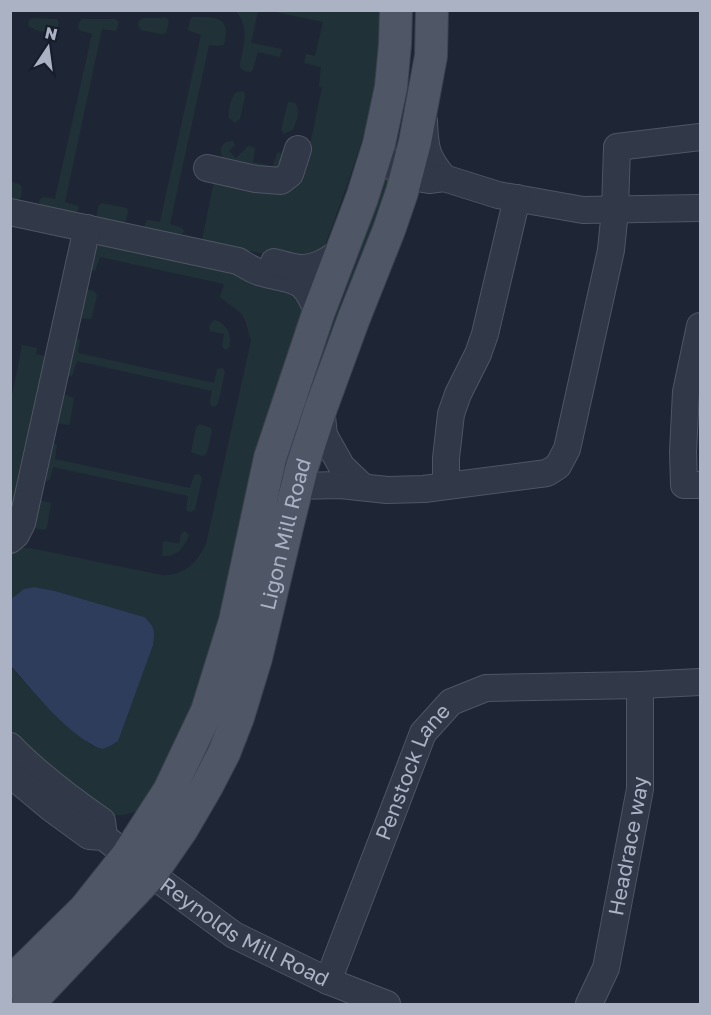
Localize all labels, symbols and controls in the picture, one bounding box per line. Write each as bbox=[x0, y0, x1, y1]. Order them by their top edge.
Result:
north arrow bbox=[18, 18, 78, 78]
text: N bbox=[43, 22, 60, 44]
street label: Ligon Mill Road bbox=[254, 455, 316, 613]
street label: Penstock Lane bbox=[369, 698, 455, 844]
street label: Headrace way bbox=[602, 776, 652, 918]
street label: Reynolds Mill Road bbox=[155, 871, 334, 992]

